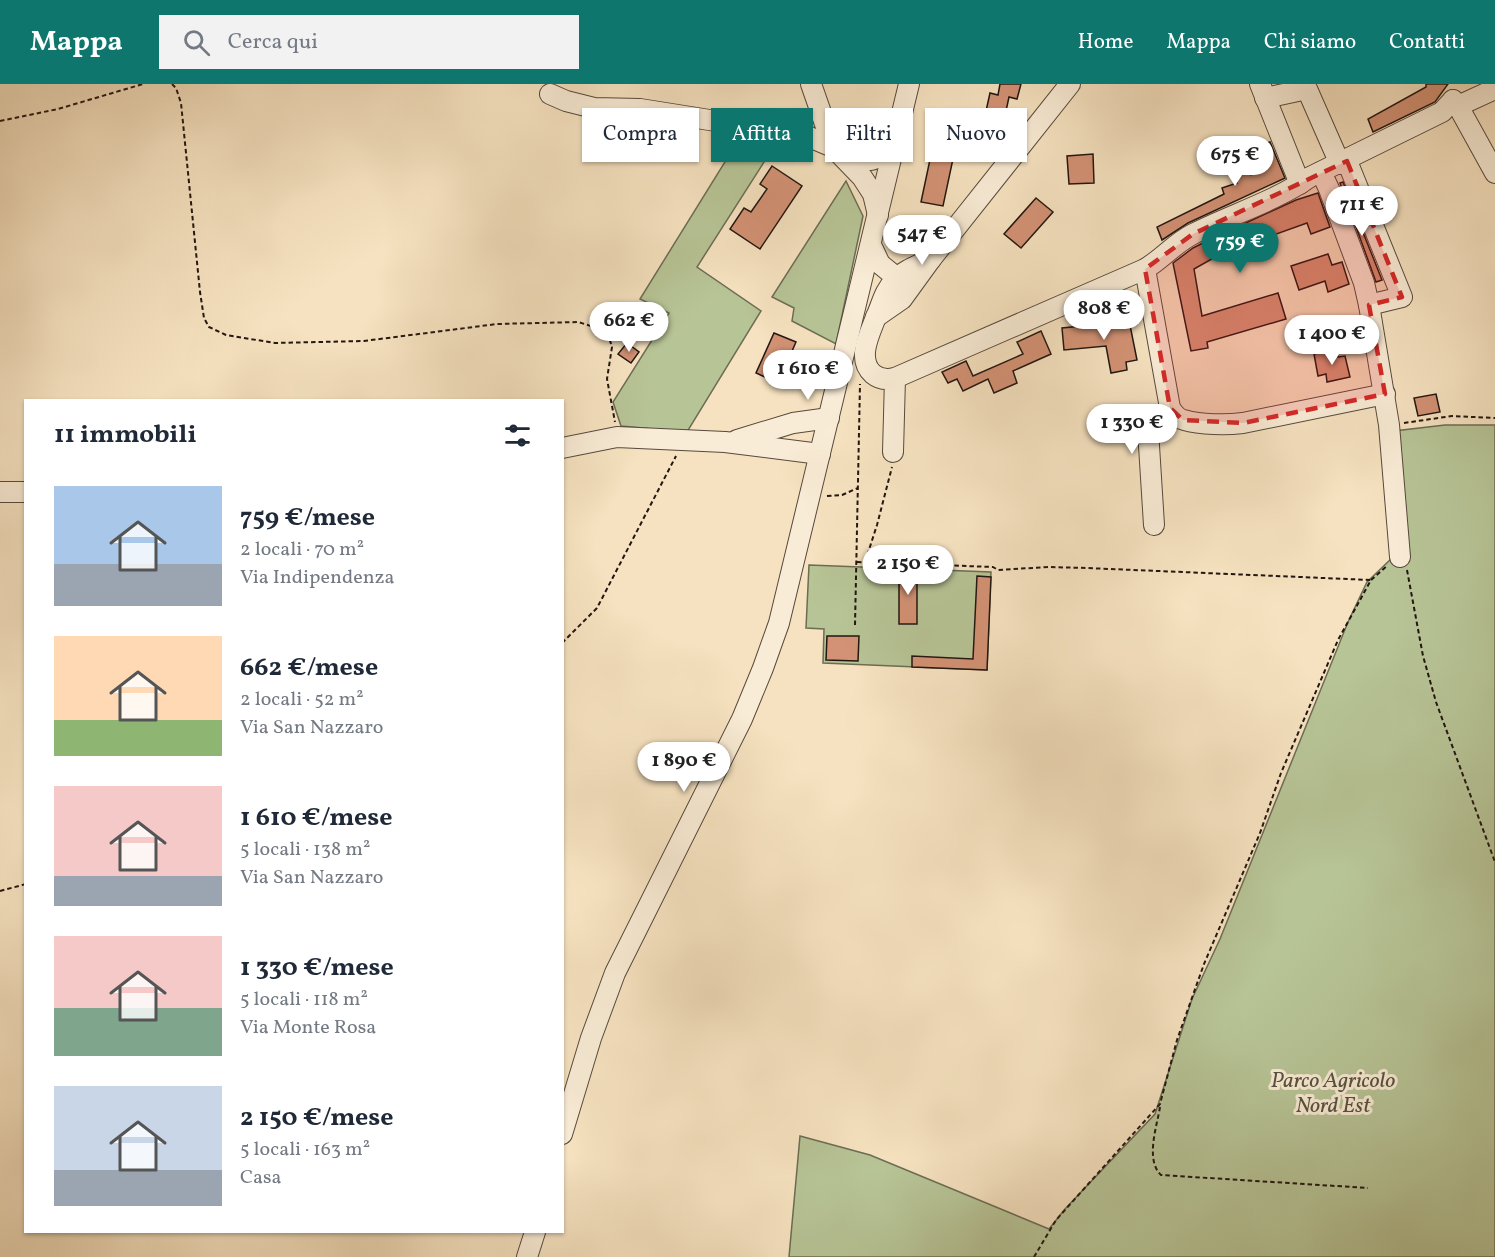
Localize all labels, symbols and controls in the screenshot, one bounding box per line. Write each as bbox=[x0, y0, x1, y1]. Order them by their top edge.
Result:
search box bbox=[159, 15, 579, 69]
text: Mappa bbox=[30, 23, 123, 62]
icon: search bbox=[180, 26, 213, 59]
text: Cerca qui bbox=[228, 27, 318, 58]
text: Home bbox=[1078, 28, 1133, 57]
text: Mappa bbox=[1166, 28, 1231, 57]
text: Chi siamo bbox=[1264, 28, 1356, 57]
text: Contatti bbox=[1389, 28, 1465, 57]
chip: Compra bbox=[582, 108, 699, 162]
chip: Affitta bbox=[711, 108, 813, 162]
chip: Filtri bbox=[825, 108, 913, 162]
chip: Nuovo bbox=[925, 108, 1027, 162]
pin: 675 € bbox=[1193, 136, 1277, 187]
text: 675 € bbox=[1211, 141, 1259, 169]
pin: 711 € bbox=[1320, 186, 1404, 237]
text: 711 € bbox=[1340, 191, 1384, 219]
pin: 547 € bbox=[880, 215, 964, 266]
text: 547 € bbox=[897, 220, 947, 248]
pin: 759 € bbox=[1198, 223, 1282, 274]
text: 759 € bbox=[1216, 228, 1264, 256]
pin: 808 € bbox=[1062, 290, 1146, 341]
text: 808 € bbox=[1078, 295, 1130, 323]
pin: 662 € bbox=[587, 302, 671, 353]
text: 662 € bbox=[603, 307, 655, 335]
pin: 1 400 € bbox=[1277, 315, 1387, 366]
text: 1 400 € bbox=[1298, 320, 1366, 348]
pin: 1 610 € bbox=[753, 350, 863, 401]
text: 1 610 € bbox=[777, 355, 839, 383]
pin: 1 330 € bbox=[1077, 404, 1187, 455]
text: 1 330 € bbox=[1100, 409, 1164, 437]
text: 11 immobili bbox=[54, 417, 197, 453]
icon: filters bbox=[501, 419, 534, 452]
text: 759 €/mese bbox=[240, 500, 375, 536]
icon: home bbox=[102, 510, 174, 582]
text: 2 locali · 70 m² bbox=[240, 536, 364, 564]
pin: 2 150 € bbox=[853, 545, 963, 596]
text: 2 150 € bbox=[877, 550, 939, 578]
text: Via Indipendenza bbox=[240, 564, 395, 592]
text: 662 €/mese bbox=[240, 650, 378, 686]
icon: home bbox=[102, 660, 174, 732]
text: 2 locali · 52 m² bbox=[240, 686, 364, 714]
text: Via San Nazzaro bbox=[240, 714, 383, 742]
pin: 1 890 € bbox=[629, 742, 739, 793]
text: 1 890 € bbox=[651, 747, 717, 775]
text: 1 610 €/mese bbox=[240, 800, 393, 836]
icon: home bbox=[102, 810, 174, 882]
text: 5 locali · 138 m² bbox=[240, 836, 370, 864]
text: Via San Nazzaro bbox=[240, 864, 383, 892]
text: 1 330 €/mese bbox=[240, 950, 394, 986]
icon: home bbox=[102, 960, 174, 1032]
text: 5 locali · 118 m² bbox=[240, 986, 368, 1014]
text: Via Monte Rosa bbox=[240, 1014, 376, 1042]
park label: Parco Agricolo Nord Est bbox=[1271, 1066, 1395, 1122]
text: 2 150 €/mese bbox=[240, 1100, 394, 1136]
icon: home bbox=[102, 1110, 174, 1182]
text: 5 locali · 163 m² bbox=[240, 1136, 370, 1164]
text: Casa bbox=[240, 1164, 282, 1192]

